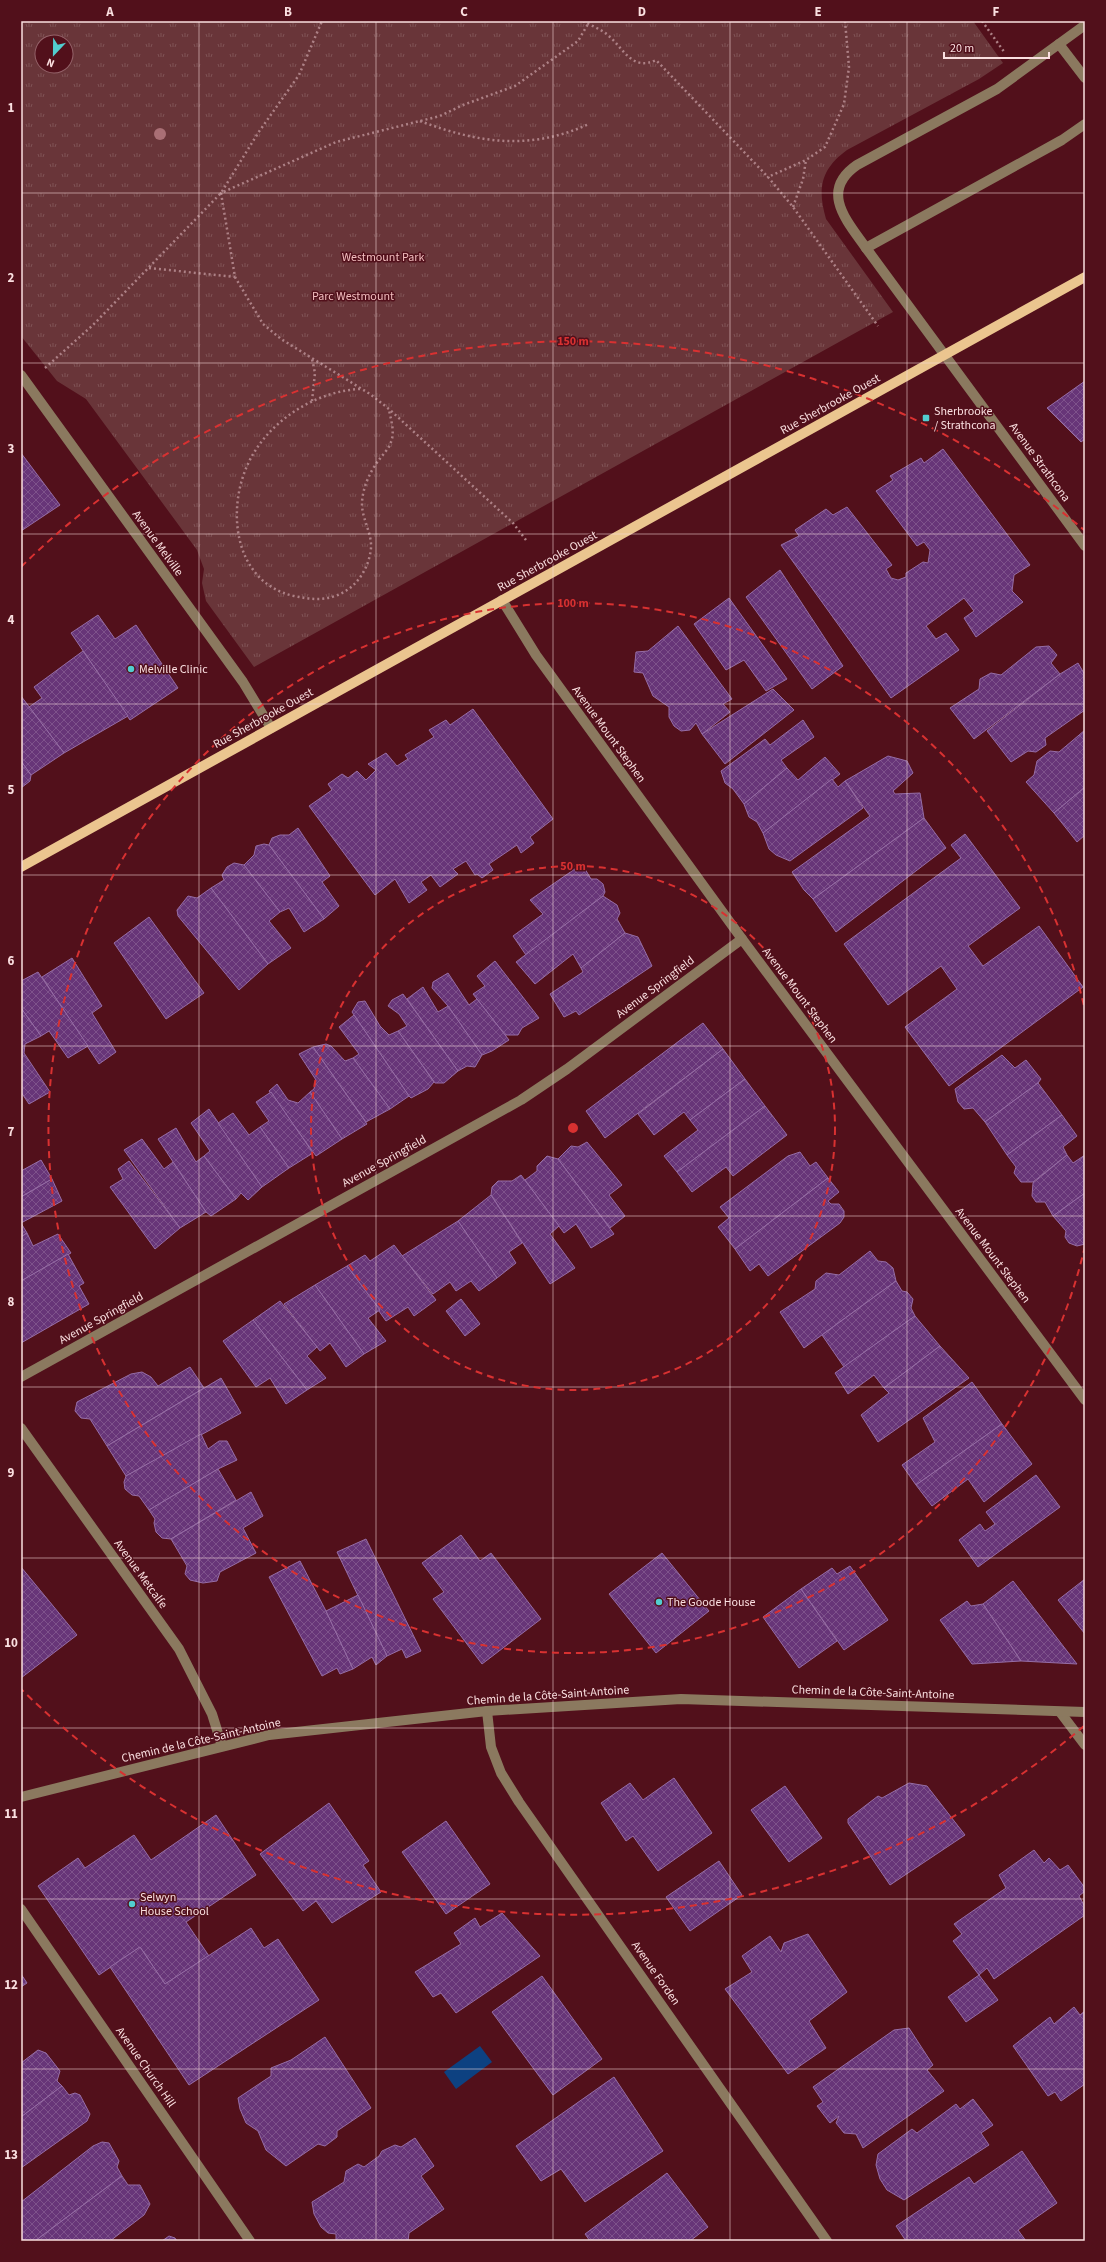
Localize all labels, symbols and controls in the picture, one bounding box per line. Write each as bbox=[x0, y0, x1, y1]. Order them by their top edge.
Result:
text: A bbox=[105, 3, 114, 21]
text: B bbox=[284, 3, 292, 21]
text: C bbox=[460, 3, 468, 21]
text: D bbox=[638, 3, 646, 21]
text: E bbox=[814, 3, 822, 21]
text: F bbox=[993, 3, 1000, 21]
north arrow bbox=[34, 34, 74, 74]
scale bar bbox=[944, 34, 1049, 60]
text: 20 m bbox=[950, 40, 974, 57]
text: N bbox=[44, 54, 57, 71]
text: 1 bbox=[8, 99, 15, 117]
park label: Westmount Park bbox=[342, 249, 424, 266]
text: 2 bbox=[8, 269, 15, 287]
park label: Parc Westmount bbox=[312, 288, 394, 305]
text: 150 m bbox=[557, 333, 589, 350]
street label: Rue Sherbrooke Ouest bbox=[777, 370, 883, 439]
place label: Sherbrooke / Strathcona bbox=[934, 403, 995, 434]
marker: Sherbrooke / Strathcona bbox=[921, 413, 931, 423]
street label: Avenue Strathcona bbox=[1005, 419, 1074, 505]
text: 3 bbox=[8, 440, 15, 458]
street label: Avenue Melville bbox=[128, 507, 187, 580]
street label: Rue Sherbrooke Ouest bbox=[494, 527, 600, 596]
text: 100 m bbox=[557, 595, 589, 612]
text: 4 bbox=[8, 611, 15, 629]
place label: Melville Clinic bbox=[139, 661, 208, 678]
marker: Melville Clinic bbox=[126, 664, 136, 674]
street label: Avenue Mount Stephen bbox=[568, 682, 650, 786]
street label: Rue Sherbrooke Ouest bbox=[210, 684, 316, 753]
text: 5 bbox=[8, 781, 15, 799]
text: 50 m bbox=[560, 858, 586, 875]
street label: Avenue Mount Stephen bbox=[758, 944, 841, 1047]
text: 6 bbox=[8, 952, 15, 970]
street label: Avenue Springfield bbox=[613, 952, 698, 1023]
centre of rings bbox=[566, 1121, 580, 1135]
text: 7 bbox=[8, 1123, 15, 1141]
street label: Avenue Springfield bbox=[339, 1131, 430, 1192]
street label: Avenue Mount Stephen bbox=[951, 1204, 1034, 1307]
street label: Avenue Springfield bbox=[56, 1288, 147, 1349]
text: 8 bbox=[8, 1293, 15, 1311]
text: 9 bbox=[8, 1464, 15, 1482]
street label: Avenue Metcalfe bbox=[110, 1536, 171, 1612]
place label: The Goode House bbox=[667, 1594, 756, 1611]
marker: The Goode House bbox=[654, 1597, 664, 1607]
text: 10 bbox=[4, 1634, 18, 1652]
street label: Chemin de la Côte-Saint-Antoine bbox=[466, 1681, 630, 1710]
street label: Chemin de la Côte-Saint-Antoine bbox=[791, 1681, 955, 1704]
street label: Chemin de la Côte-Saint-Antoine bbox=[120, 1714, 282, 1767]
text: 11 bbox=[4, 1805, 18, 1823]
place label: Selwyn House School bbox=[140, 1889, 209, 1920]
marker: Selwyn House School bbox=[127, 1899, 137, 1909]
street label: Avenue Forden bbox=[627, 1938, 684, 2009]
text: 12 bbox=[4, 1976, 18, 1994]
street label: Avenue Church Hill bbox=[111, 2024, 180, 2111]
text: 13 bbox=[4, 2146, 18, 2164]

